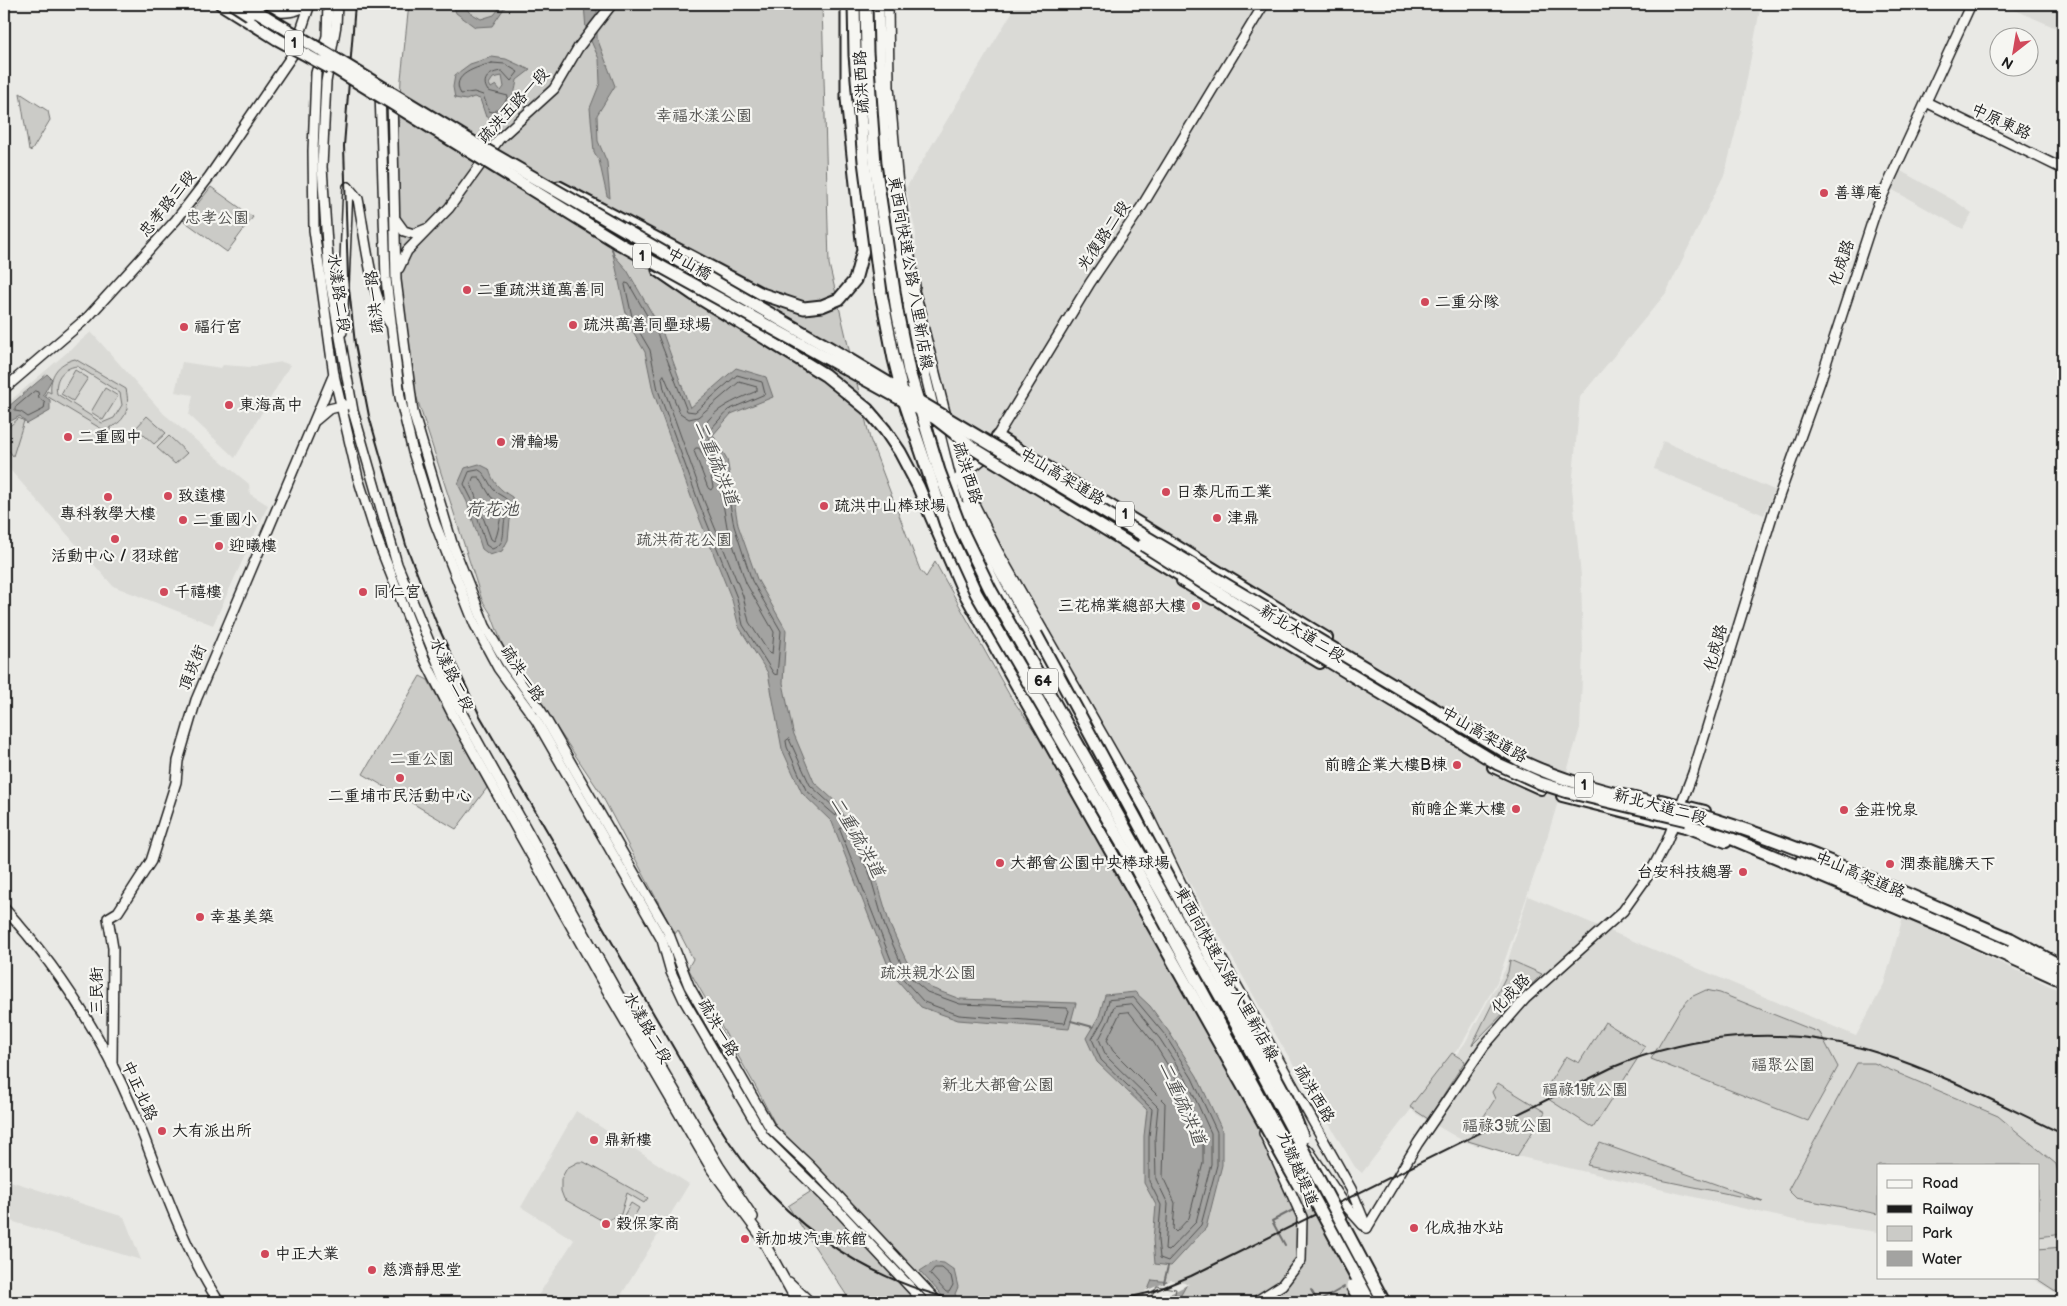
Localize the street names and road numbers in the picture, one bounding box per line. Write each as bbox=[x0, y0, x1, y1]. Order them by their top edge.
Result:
road number: 1 bbox=[285, 30, 303, 56]
street label: 疏洪西路 bbox=[851, 50, 873, 114]
street label: 疏洪五路一段 bbox=[474, 64, 554, 148]
street label: 中原東路 bbox=[1968, 100, 2034, 144]
street label: 忠孝路三段 bbox=[135, 167, 201, 241]
street label: 東西向快速公路 八里新店線 bbox=[884, 175, 936, 371]
street label: 光復路二段 bbox=[1074, 198, 1134, 274]
street label: 化成路 bbox=[1825, 237, 1859, 289]
road number: 1 bbox=[633, 244, 651, 268]
street label: 中山橋 bbox=[663, 244, 715, 284]
street label: 水漾路二段 bbox=[323, 252, 353, 334]
street label: 疏洪一路 bbox=[362, 269, 388, 335]
street label: 疏洪西路 bbox=[949, 440, 985, 506]
street label: 中山高架道路 bbox=[1016, 444, 1108, 510]
road number: 1 bbox=[1116, 502, 1134, 526]
street label: 新北大道二段 bbox=[1256, 601, 1348, 667]
street label: 化成路 bbox=[1700, 622, 1732, 674]
street label: 水漾路二段 bbox=[425, 635, 477, 715]
street label: 頂崁街 bbox=[175, 642, 211, 694]
street label: 疏洪一路 bbox=[496, 642, 548, 706]
road number: 64 bbox=[1028, 668, 1058, 694]
street label: 中山高架道路 bbox=[1438, 703, 1530, 767]
road number: 1 bbox=[1575, 772, 1593, 798]
street label: 新北大道二段 bbox=[1611, 785, 1709, 829]
street label: 中山高架道路 bbox=[1812, 847, 1908, 903]
street label: 東西向快速公路 八里新店線 bbox=[1170, 884, 1282, 1064]
street label: 三民街 bbox=[88, 967, 107, 1015]
street label: 化成路 bbox=[1487, 970, 1535, 1018]
street label: 水漾路二段 bbox=[619, 989, 675, 1067]
street label: 疏洪一路 bbox=[694, 996, 742, 1060]
street label: 中正北路 bbox=[117, 1058, 161, 1124]
street label: 疏洪西路 bbox=[1290, 1062, 1338, 1126]
street label: 九號越堤道 bbox=[1273, 1128, 1321, 1210]

